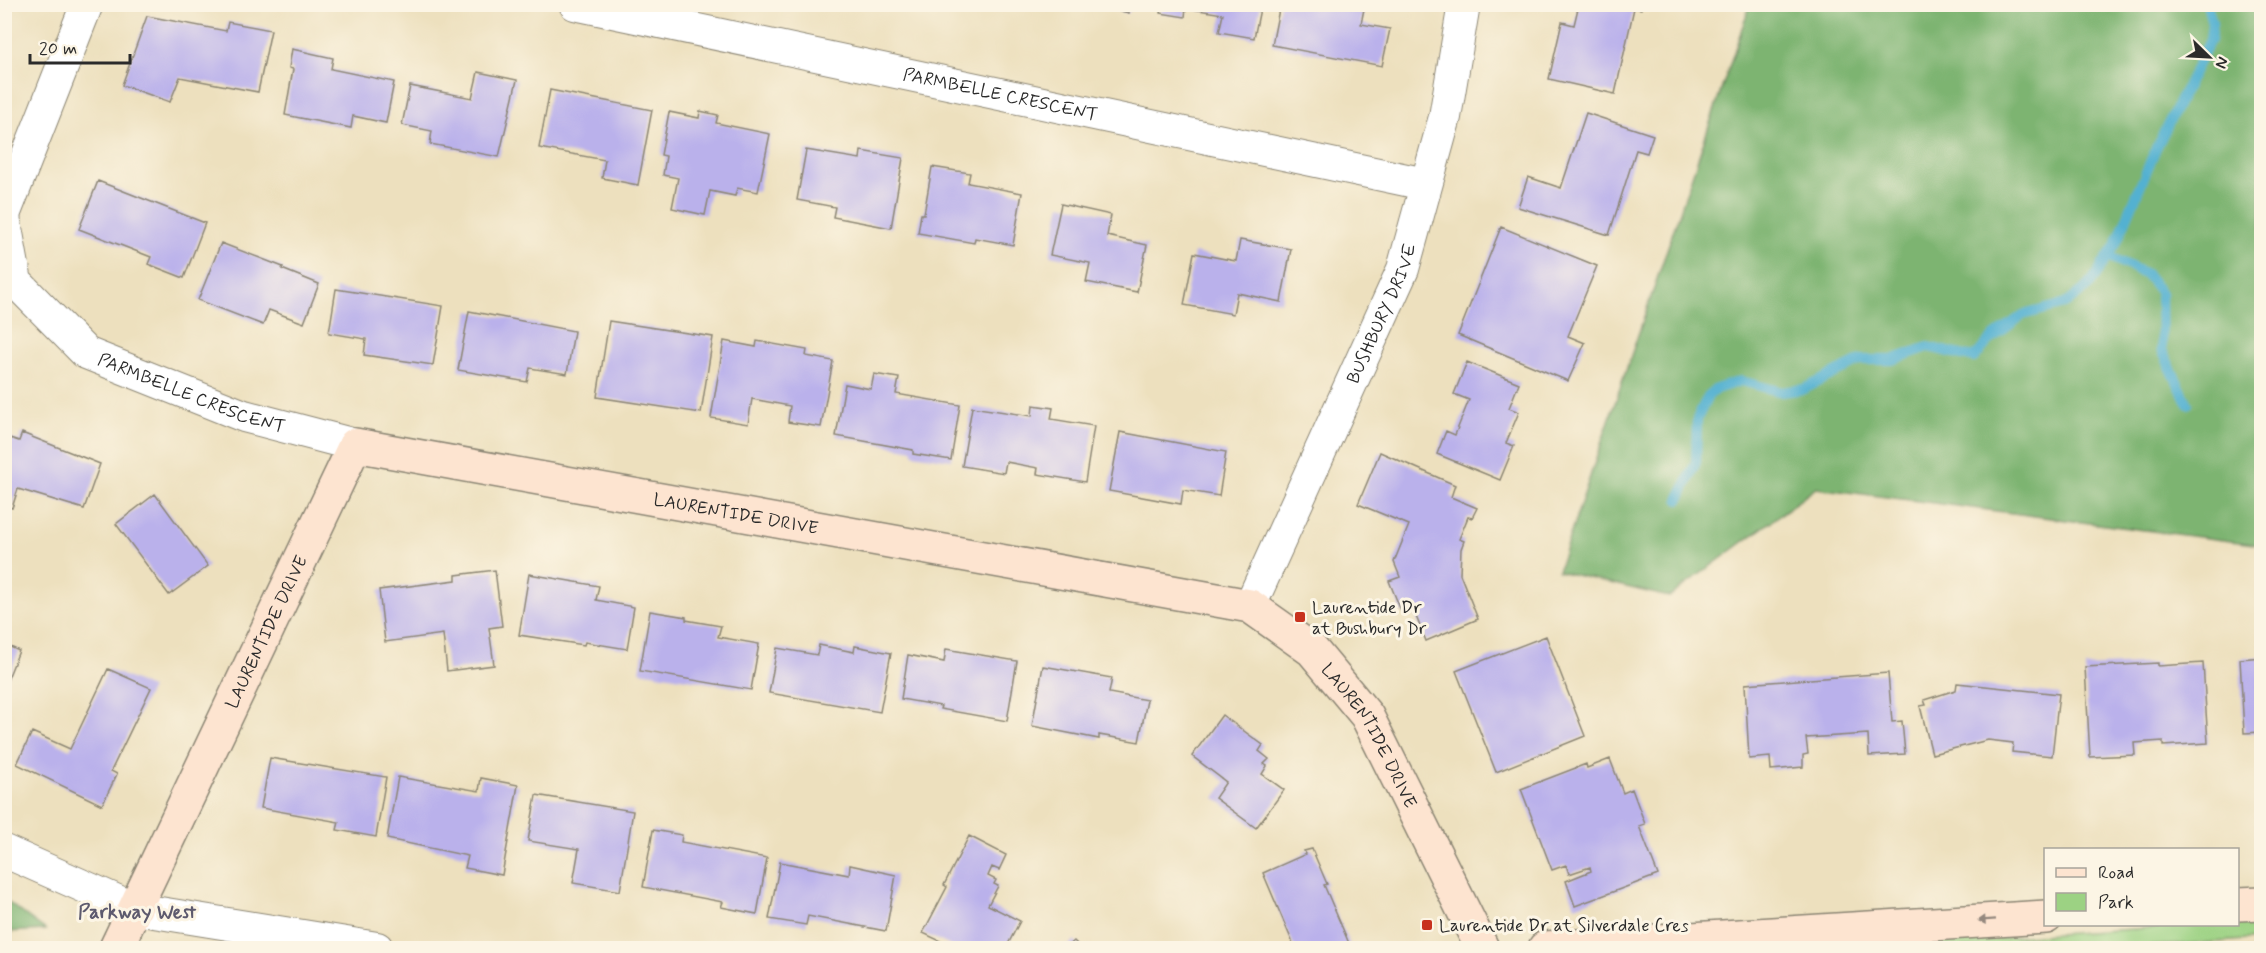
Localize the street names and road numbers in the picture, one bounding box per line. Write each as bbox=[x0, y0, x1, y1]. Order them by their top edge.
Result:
street label: PARMBELLE CRESCENT bbox=[901, 63, 1100, 127]
street label: BUSHBURY DRIVE bbox=[1342, 241, 1423, 388]
street label: PARMBELLE CRESCENT bbox=[94, 348, 288, 439]
street label: LAURENTIDE DRIVE bbox=[652, 488, 820, 541]
street label: LAURENTIDE DRIVE bbox=[220, 552, 314, 713]
street label: LAURENTIDE DRIVE bbox=[1315, 659, 1422, 812]

